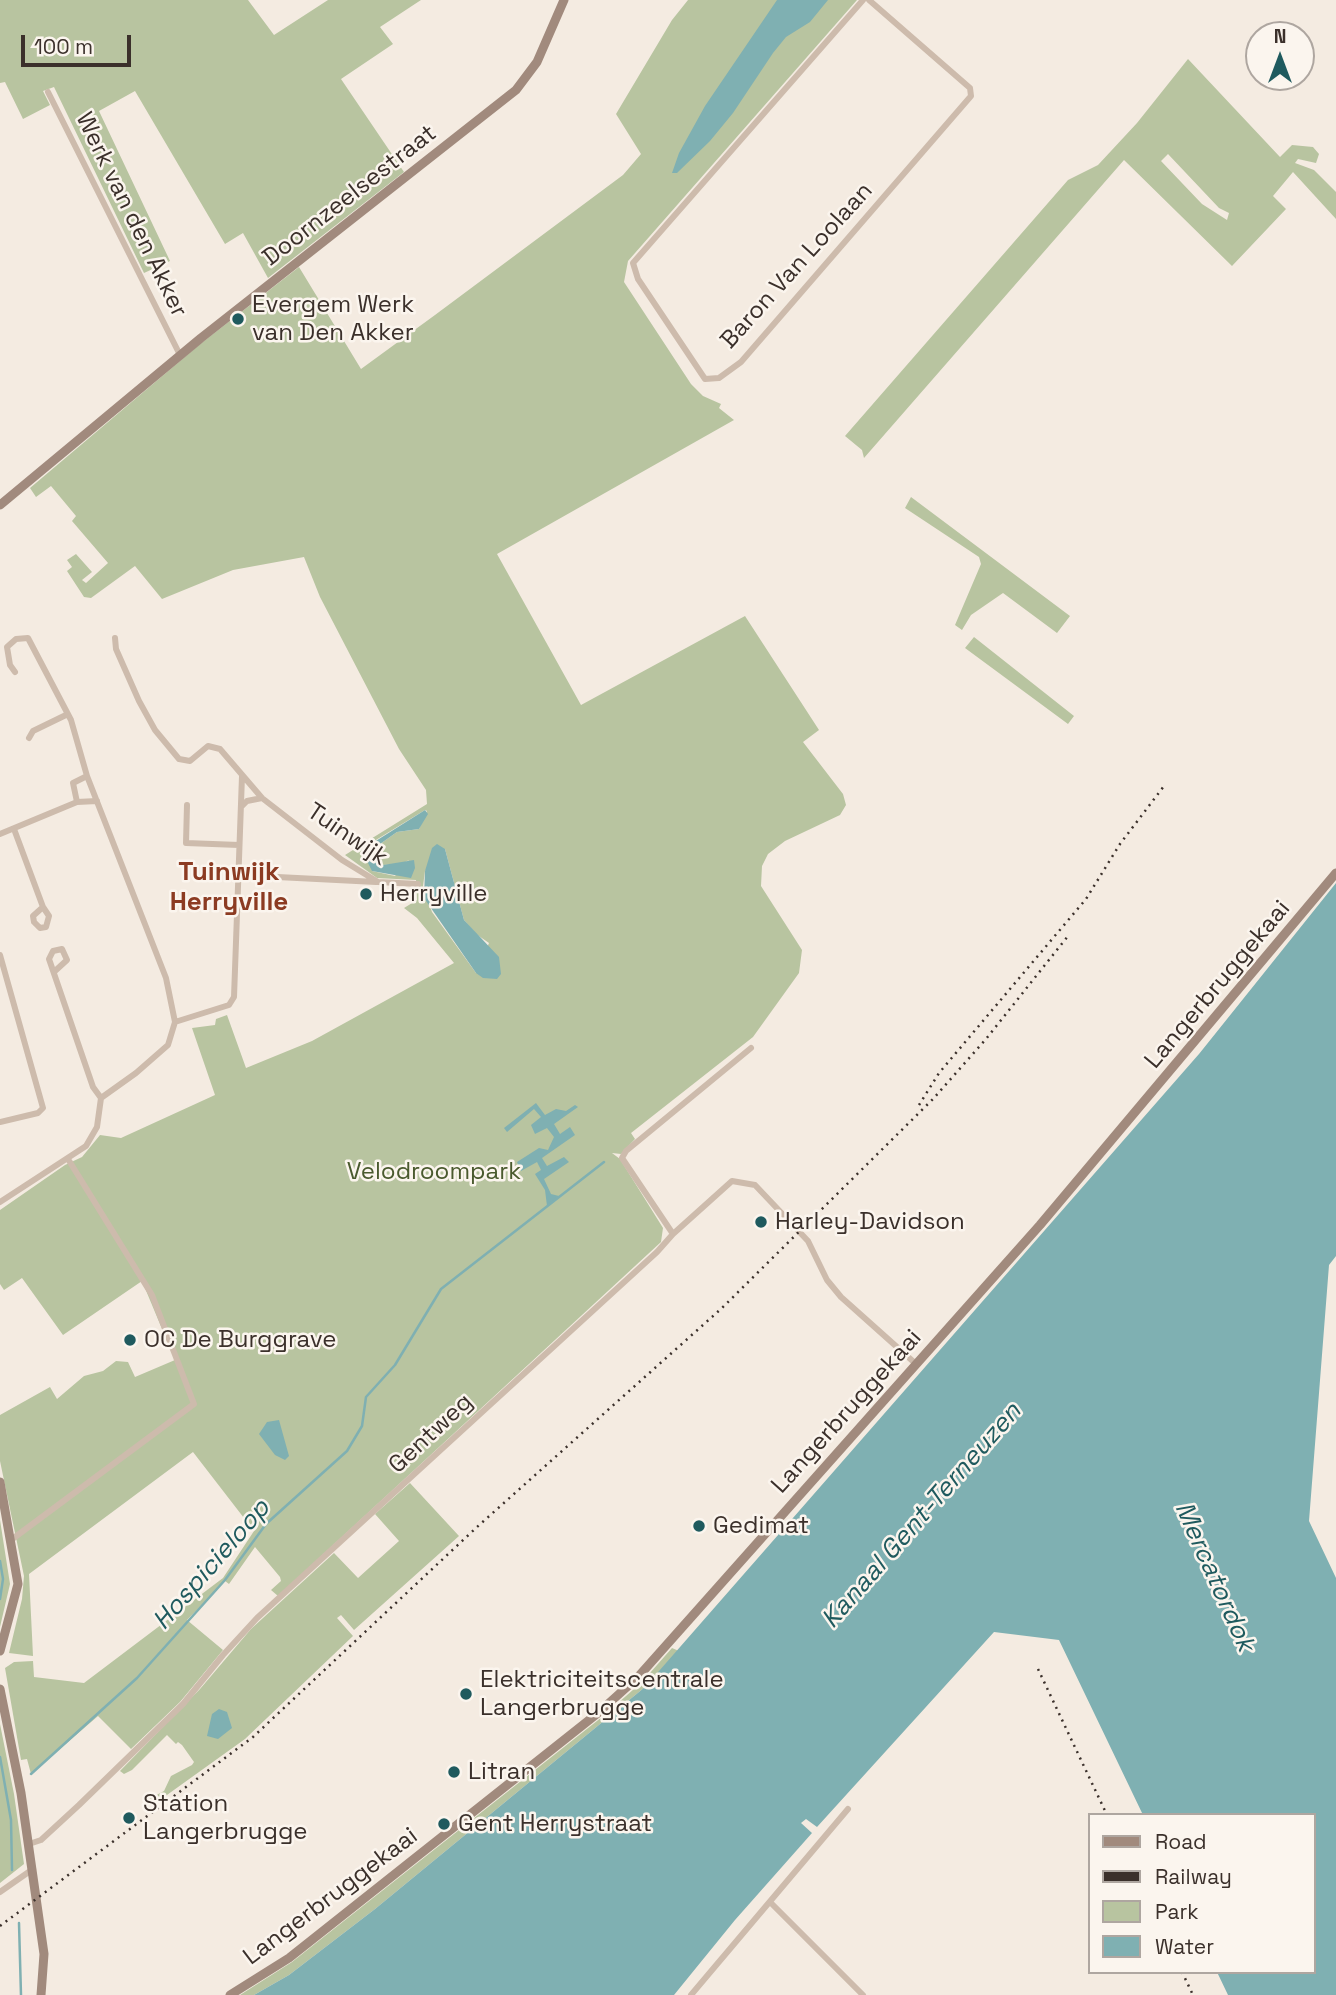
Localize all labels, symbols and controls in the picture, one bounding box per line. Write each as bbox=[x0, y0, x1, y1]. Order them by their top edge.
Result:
scale bar bbox=[24, 21, 135, 65]
north arrow bbox=[1245, 21, 1315, 91]
text: N bbox=[1274, 24, 1286, 49]
text: 100 m bbox=[34, 33, 93, 60]
street label: Werk van den Akker bbox=[69, 108, 193, 322]
street label: Doornzeelsestraat bbox=[257, 119, 443, 273]
street label: Baron Van Loolaan bbox=[715, 177, 879, 355]
place label: Evergem Werk van Den Akker bbox=[252, 291, 414, 347]
marker: Evergem Werk van Den Akker bbox=[230, 311, 246, 327]
street label: Tuinwijk bbox=[301, 798, 393, 872]
district label: Tuinwijk Herryville bbox=[170, 857, 288, 918]
place label: Herryville bbox=[380, 880, 488, 908]
marker: Herryville bbox=[358, 886, 374, 902]
street label: Langerbruggekaai bbox=[1139, 895, 1297, 1075]
park label: Velodroompark bbox=[347, 1158, 521, 1186]
place label: Harley-Davidson bbox=[775, 1208, 965, 1236]
marker: Harley-Davidson bbox=[753, 1214, 769, 1230]
street label: Langerbruggekaai bbox=[766, 1324, 928, 1500]
place label: OC De Burggrave bbox=[144, 1326, 336, 1354]
marker: OC De Burggrave bbox=[122, 1332, 138, 1348]
street label: Gentweg bbox=[383, 1388, 479, 1480]
water label: Kanaal Gent-Terneuzen bbox=[816, 1397, 1028, 1635]
water label: Hospicieloop bbox=[147, 1493, 277, 1637]
water label: Mercatordok bbox=[1167, 1497, 1261, 1657]
place label: Gedimat bbox=[713, 1512, 809, 1540]
marker: Gedimat bbox=[691, 1518, 707, 1534]
place label: Elektriciteitscentrale Langerbrugge bbox=[480, 1666, 724, 1722]
marker: Elektriciteitscentrale Langerbrugge bbox=[458, 1686, 474, 1702]
place label: Litran bbox=[468, 1758, 535, 1786]
marker: Litran bbox=[446, 1764, 462, 1780]
place label: Station Langerbrugge bbox=[143, 1790, 307, 1846]
marker: Station Langerbrugge bbox=[121, 1810, 137, 1826]
place label: Gent Herrystraat bbox=[458, 1810, 652, 1838]
legend bbox=[1088, 1813, 1315, 1974]
marker: Gent Herrystraat bbox=[436, 1816, 452, 1832]
street label: Langerbruggekaai bbox=[238, 1822, 424, 1972]
text: Road bbox=[1155, 1828, 1207, 1855]
text: Railway bbox=[1155, 1863, 1232, 1890]
text: Park bbox=[1155, 1898, 1199, 1925]
text: Water bbox=[1155, 1933, 1214, 1960]

